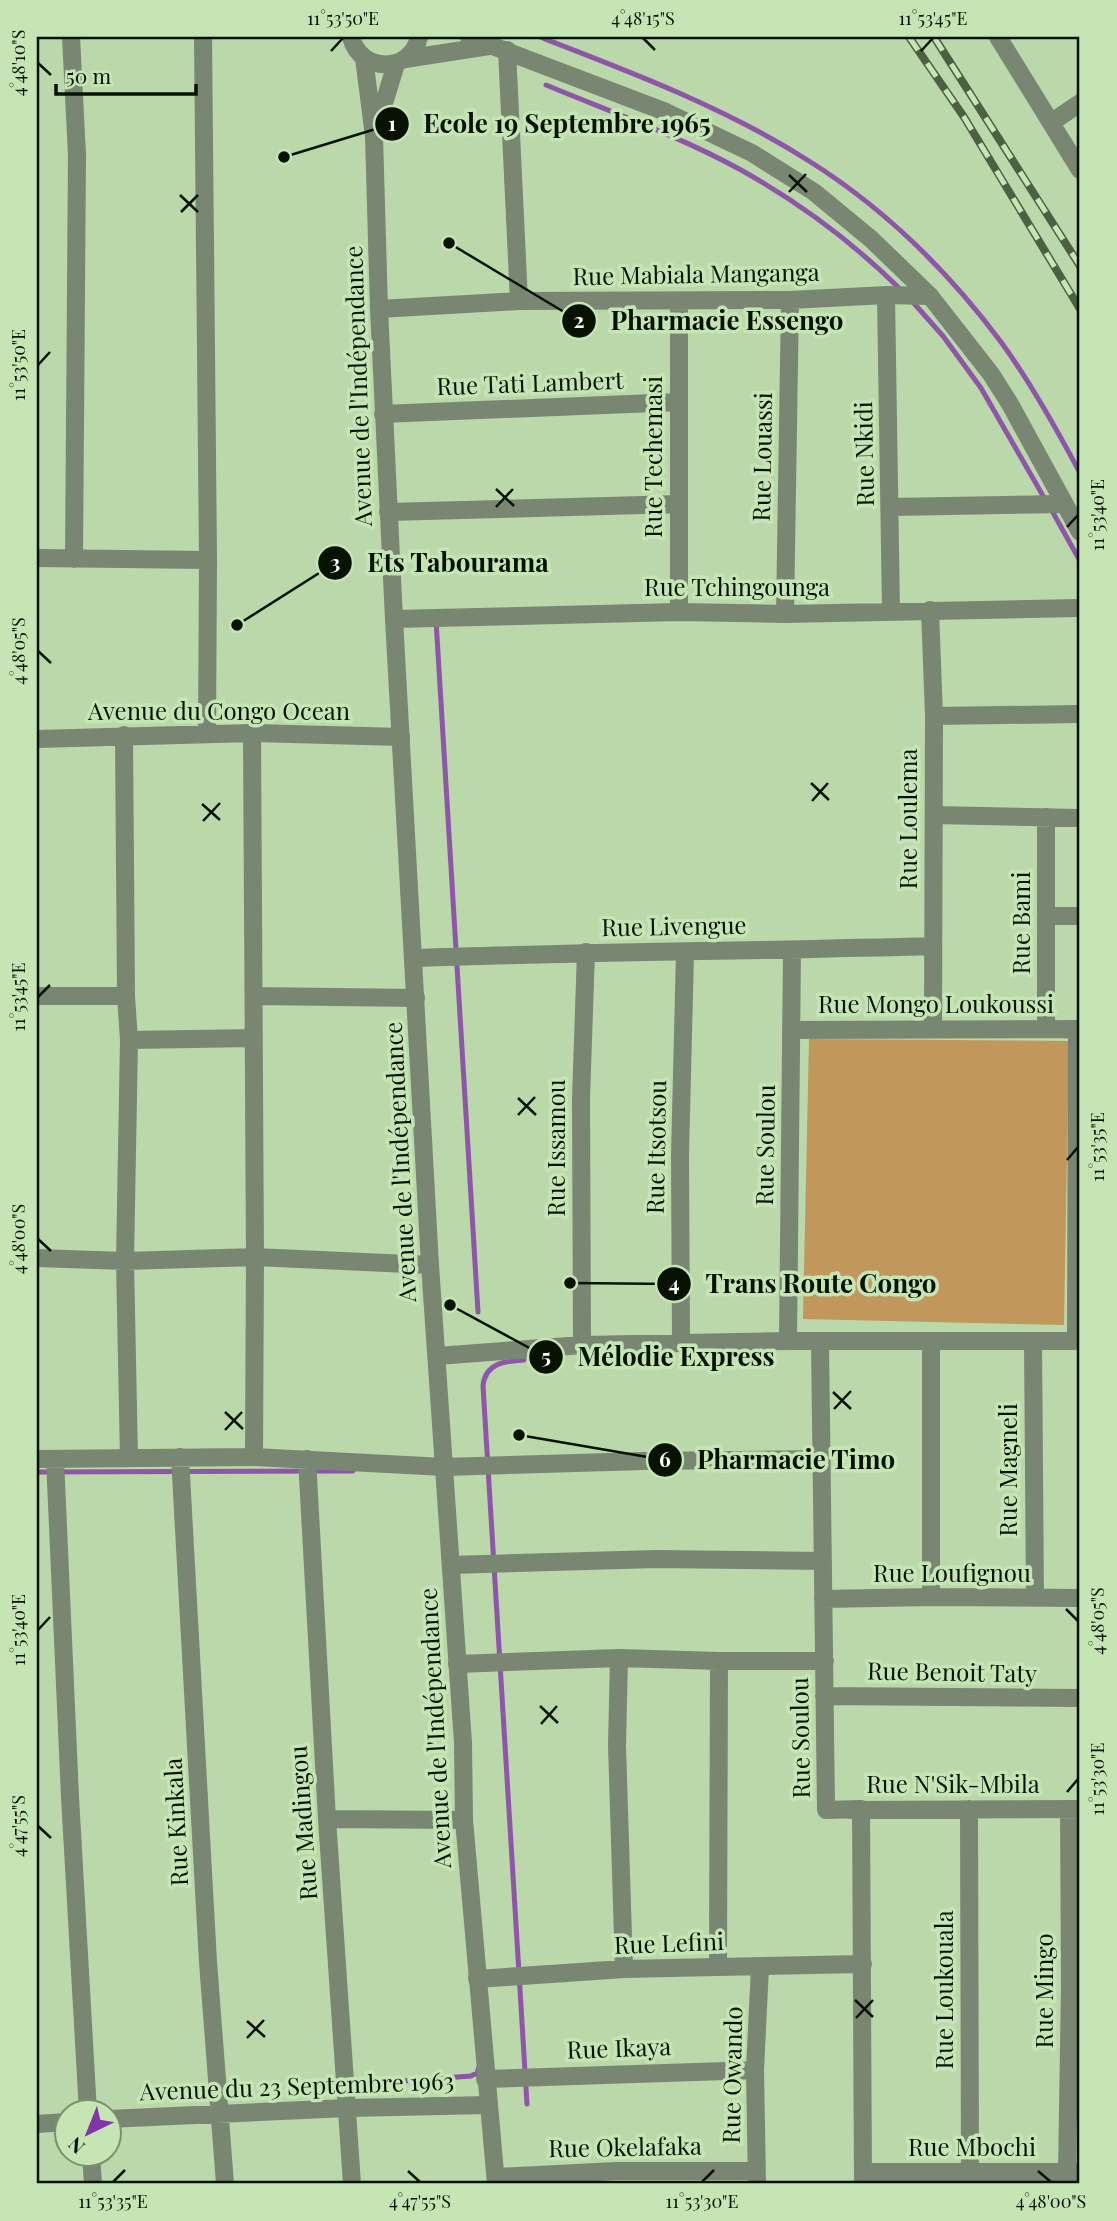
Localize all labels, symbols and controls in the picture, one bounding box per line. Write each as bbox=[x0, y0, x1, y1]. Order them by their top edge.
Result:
text: 11°53'50"E bbox=[307, 6, 379, 30]
text: 4°48'15"S bbox=[611, 6, 675, 30]
text: 11°53'45"E bbox=[898, 6, 968, 30]
text: 4°48'10"S bbox=[6, 30, 30, 96]
scale bar bbox=[56, 52, 196, 96]
text: 50 m bbox=[66, 61, 112, 89]
callout: Ecole 19 Septembre 1965 bbox=[374, 100, 725, 147]
text: Ecole 19 Septembre 1965 bbox=[423, 105, 711, 140]
text: 1 bbox=[388, 108, 396, 136]
street label: Avenue de l'Indépendance bbox=[336, 245, 378, 528]
street label: Rue Mabiala Manganga bbox=[572, 255, 820, 291]
callout: Pharmacie Essengo bbox=[562, 297, 858, 344]
text: Pharmacie Essengo bbox=[611, 302, 843, 337]
text: 2 bbox=[574, 305, 585, 333]
text: 11°53'50"E bbox=[6, 329, 30, 401]
street label: Rue Tati Lambert bbox=[436, 363, 625, 401]
street label: Rue Techemasi bbox=[636, 376, 668, 538]
street label: Rue Louassi bbox=[744, 392, 778, 522]
street label: Rue Nkidi bbox=[846, 401, 880, 507]
text: 11°53'40"E bbox=[1085, 479, 1109, 551]
callout: Ets Tabourama bbox=[318, 539, 563, 586]
text: Ets Tabourama bbox=[367, 544, 549, 579]
text: 3 bbox=[330, 547, 340, 575]
street label: Rue Tchingounga bbox=[644, 570, 830, 602]
text: 4°48'05"S bbox=[6, 617, 30, 685]
street label: Avenue du Congo Ocean bbox=[87, 694, 350, 726]
street label: Rue Loulema bbox=[891, 749, 923, 889]
street label: Rue Bami bbox=[1004, 872, 1036, 974]
street label: Rue Livengue bbox=[601, 908, 747, 942]
text: 11°53'45"E bbox=[6, 962, 30, 1032]
street label: Rue Mongo Loukoussi bbox=[818, 987, 1054, 1019]
street label: Avenue de l'Indépendance bbox=[376, 1021, 422, 1304]
street label: Rue Issamou bbox=[539, 1079, 571, 1217]
street label: Rue Itsotsou bbox=[638, 1079, 672, 1214]
street label: Rue Soulou bbox=[747, 1084, 781, 1206]
text: 11°53'35"E bbox=[1085, 1112, 1109, 1182]
text: 4°48'00"S bbox=[6, 1204, 30, 1274]
callout: Trans Route Congo bbox=[657, 1260, 951, 1307]
text: Trans Route Congo bbox=[705, 1265, 937, 1300]
text: 4 bbox=[668, 1268, 680, 1296]
callout: Mélodie Express bbox=[529, 1333, 789, 1380]
text: Mélodie Express bbox=[577, 1338, 775, 1373]
text: 5 bbox=[541, 1341, 551, 1369]
street label: Rue Magneli bbox=[991, 1403, 1023, 1537]
callout: Pharmacie Timo bbox=[647, 1437, 909, 1484]
text: Pharmacie Timo bbox=[697, 1441, 895, 1476]
text: 6 bbox=[659, 1444, 671, 1472]
street label: Rue Loufignou bbox=[873, 1556, 1031, 1588]
street label: Avenue de l'Indépendance bbox=[411, 1587, 457, 1870]
text: 4°48'05"S bbox=[1085, 1587, 1109, 1655]
text: 11°53'40"E bbox=[6, 1594, 30, 1666]
street label: Rue Benoit Taty bbox=[867, 1654, 1037, 1688]
street label: Rue Soulou bbox=[782, 1677, 816, 1799]
text: 11°53'30"E bbox=[1085, 1743, 1109, 1815]
street label: Rue Madingou bbox=[281, 1745, 323, 1902]
street label: Rue Kinkala bbox=[156, 1757, 194, 1887]
street label: Rue N'Sik-Mbila bbox=[866, 1767, 1040, 1799]
text: 4°47'55"S bbox=[6, 1795, 30, 1857]
street label: Rue Loukouala bbox=[927, 1910, 959, 2070]
street label: Rue Lefini bbox=[613, 1924, 725, 1960]
street label: Rue Mingo bbox=[1027, 1933, 1059, 2049]
street label: Rue Owando bbox=[714, 2006, 748, 2144]
street label: Rue Ikaya bbox=[566, 2029, 672, 2065]
street label: Avenue du 23 Septembre 1963 bbox=[138, 2064, 455, 2107]
north arrow bbox=[52, 2098, 122, 2168]
street label: Rue Okelafaka bbox=[548, 2129, 702, 2163]
street label: Rue Mbochi bbox=[908, 2130, 1036, 2162]
text: N bbox=[62, 2132, 90, 2160]
text: 11°53'35"E bbox=[78, 2189, 148, 2213]
text: 4°47'55"S bbox=[389, 2189, 451, 2213]
text: 11°53'30"E bbox=[666, 2189, 738, 2213]
text: 4°48'00"S bbox=[1016, 2189, 1086, 2213]

